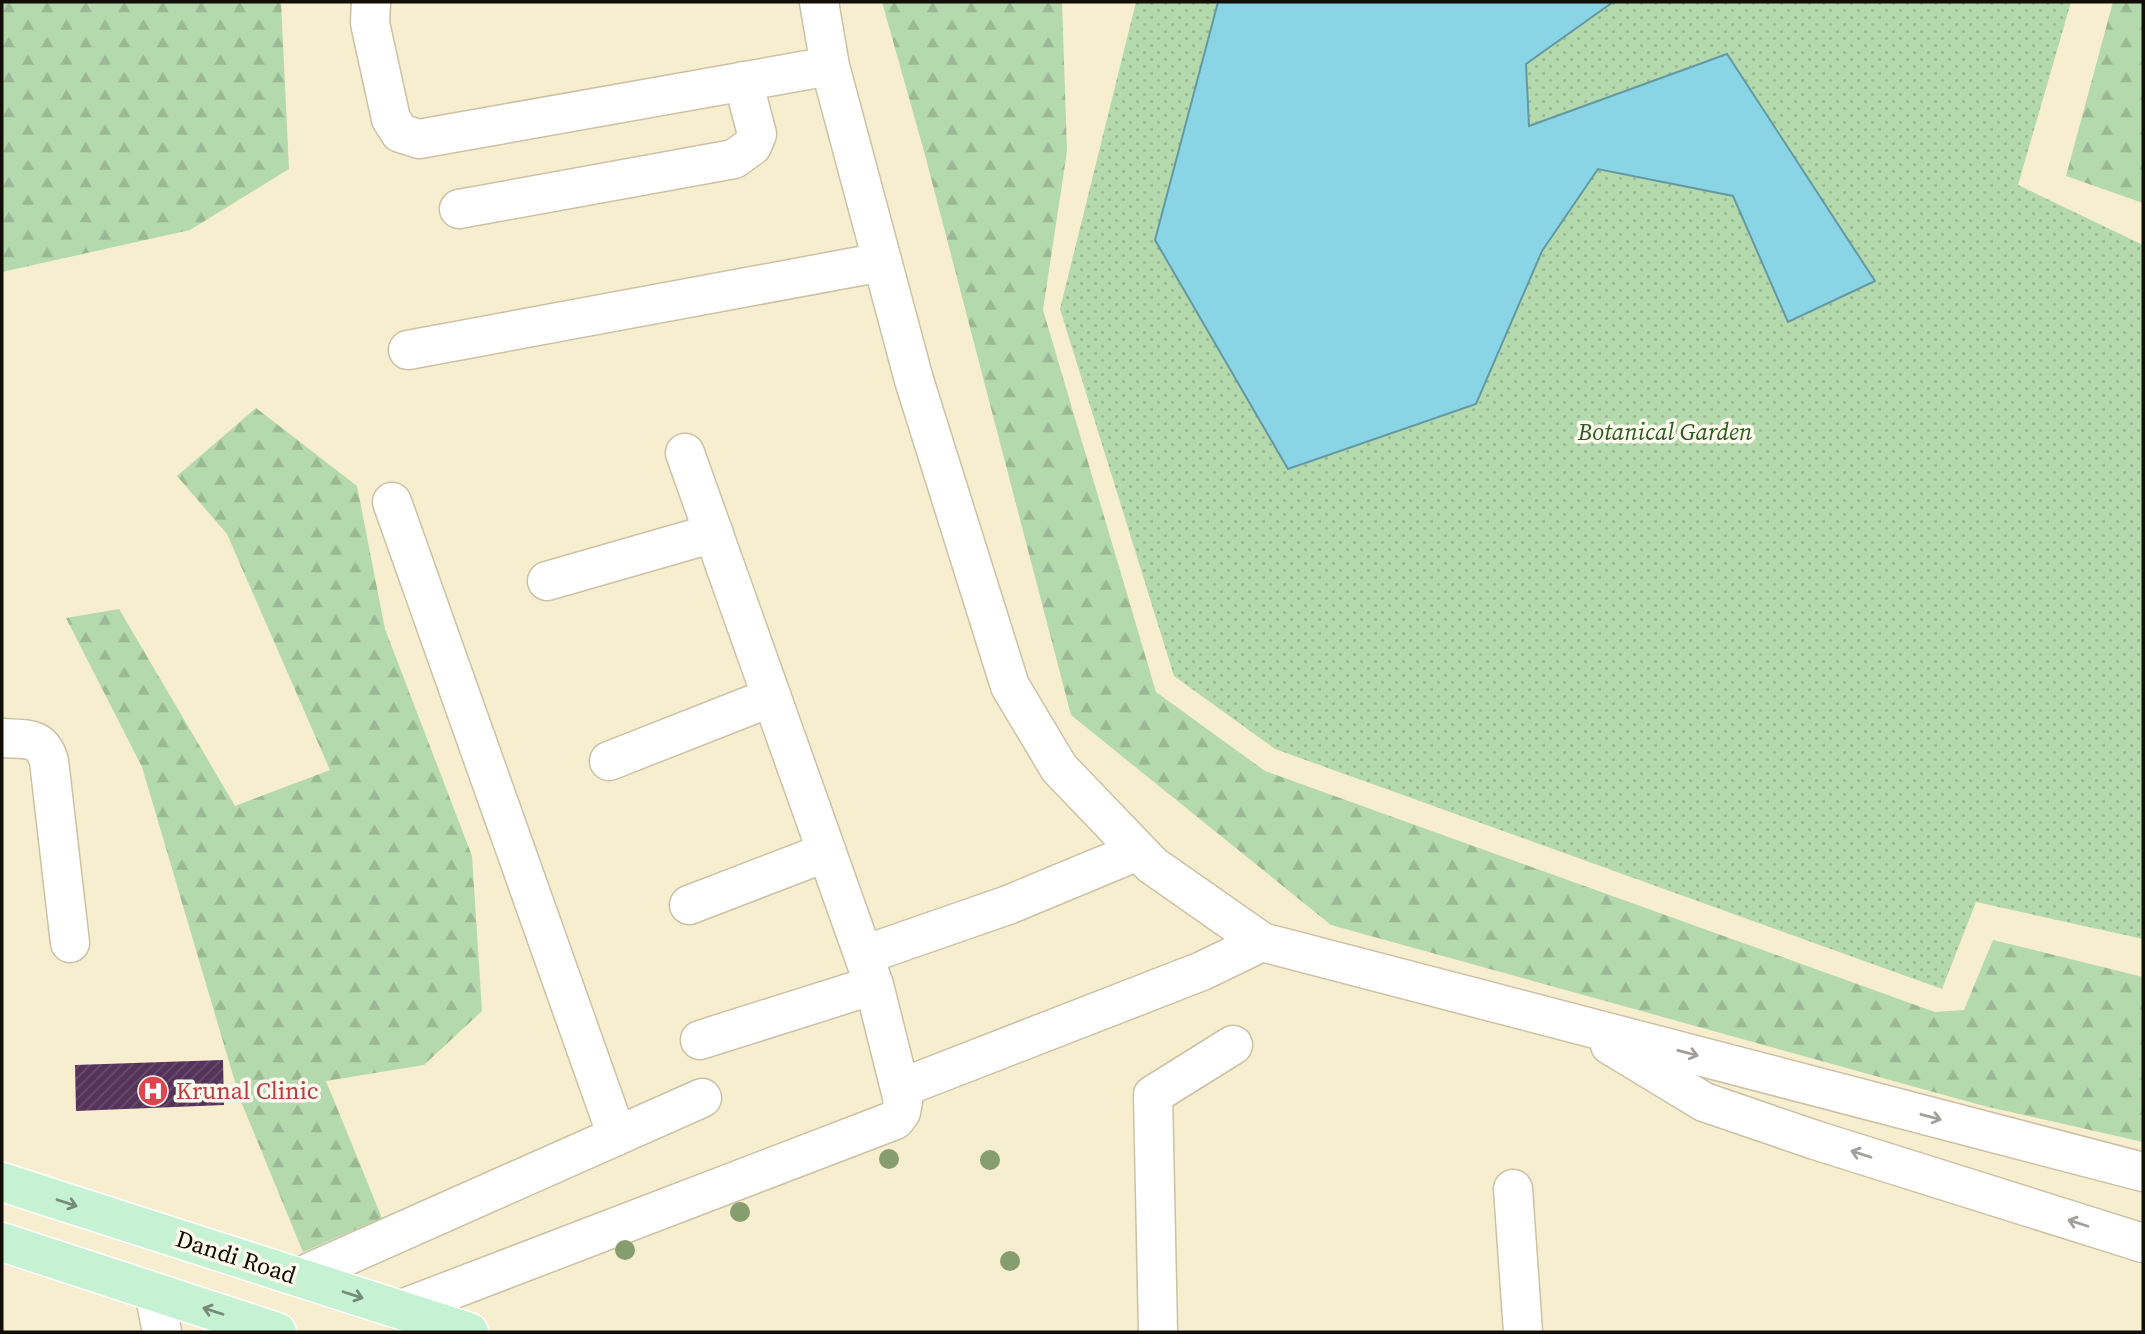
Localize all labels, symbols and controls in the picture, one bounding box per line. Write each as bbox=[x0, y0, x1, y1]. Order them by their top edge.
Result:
park label: Botanical Garden bbox=[1577, 415, 1753, 448]
one-way arrow bbox=[1676, 1047, 1698, 1060]
hospital icon: Krunal Clinic bbox=[136, 1074, 170, 1108]
place label: Krunal Clinic bbox=[176, 1074, 319, 1107]
one-way arrow bbox=[1920, 1111, 1942, 1124]
one-way arrow bbox=[1851, 1147, 1873, 1160]
one-way arrow bbox=[55, 1197, 77, 1210]
one-way arrow bbox=[2067, 1216, 2089, 1229]
street label: Dandi Road bbox=[172, 1222, 301, 1292]
one-way arrow bbox=[342, 1290, 364, 1302]
one-way arrow bbox=[202, 1304, 224, 1316]

